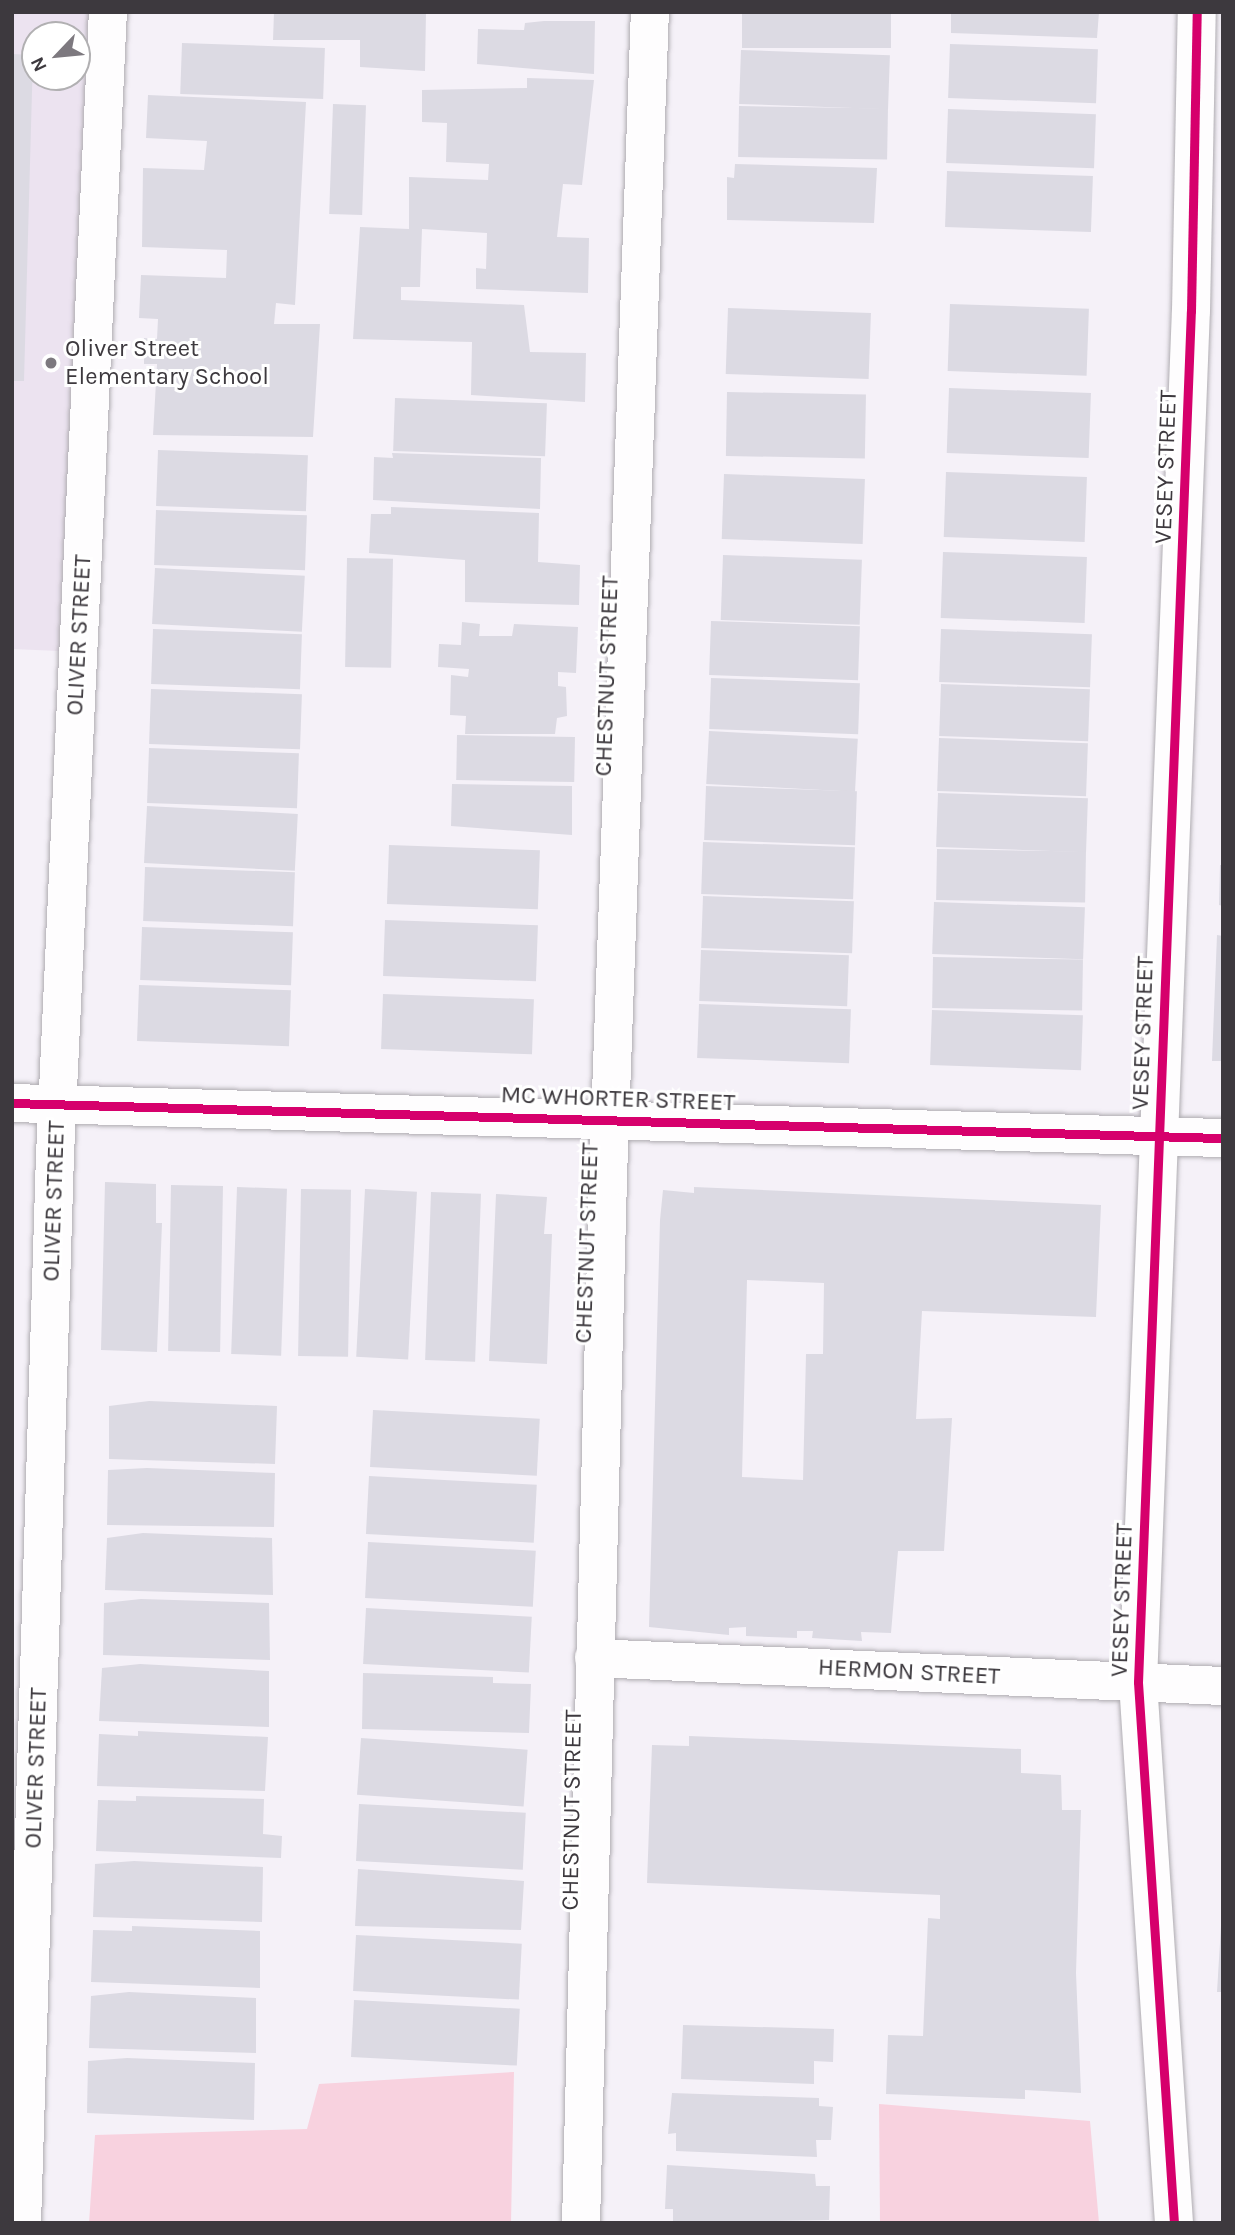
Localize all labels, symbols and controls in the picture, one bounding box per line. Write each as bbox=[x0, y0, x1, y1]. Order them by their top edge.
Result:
north arrow bbox=[21, 21, 91, 91]
text: N bbox=[26, 53, 52, 75]
place label: Oliver Street Elementary School bbox=[65, 335, 269, 391]
marker: Oliver Street Elementary School bbox=[43, 355, 59, 371]
street label: VESEY STREET bbox=[1149, 390, 1183, 544]
street label: OLIVER STREET bbox=[60, 554, 98, 716]
street label: CHESTNUT STREET bbox=[589, 575, 625, 777]
street label: VESEY STREET bbox=[1126, 956, 1160, 1110]
street label: MC WHORTER STREET bbox=[500, 1081, 736, 1117]
street label: OLIVER STREET bbox=[37, 1120, 71, 1282]
street label: CHESTNUT STREET bbox=[569, 1142, 605, 1344]
street label: VESEY STREET bbox=[1105, 1523, 1139, 1677]
street label: HERMON STREET bbox=[817, 1653, 1001, 1691]
street label: OLIVER STREET bbox=[19, 1687, 53, 1849]
street label: CHESTNUT STREET bbox=[556, 1709, 588, 1911]

